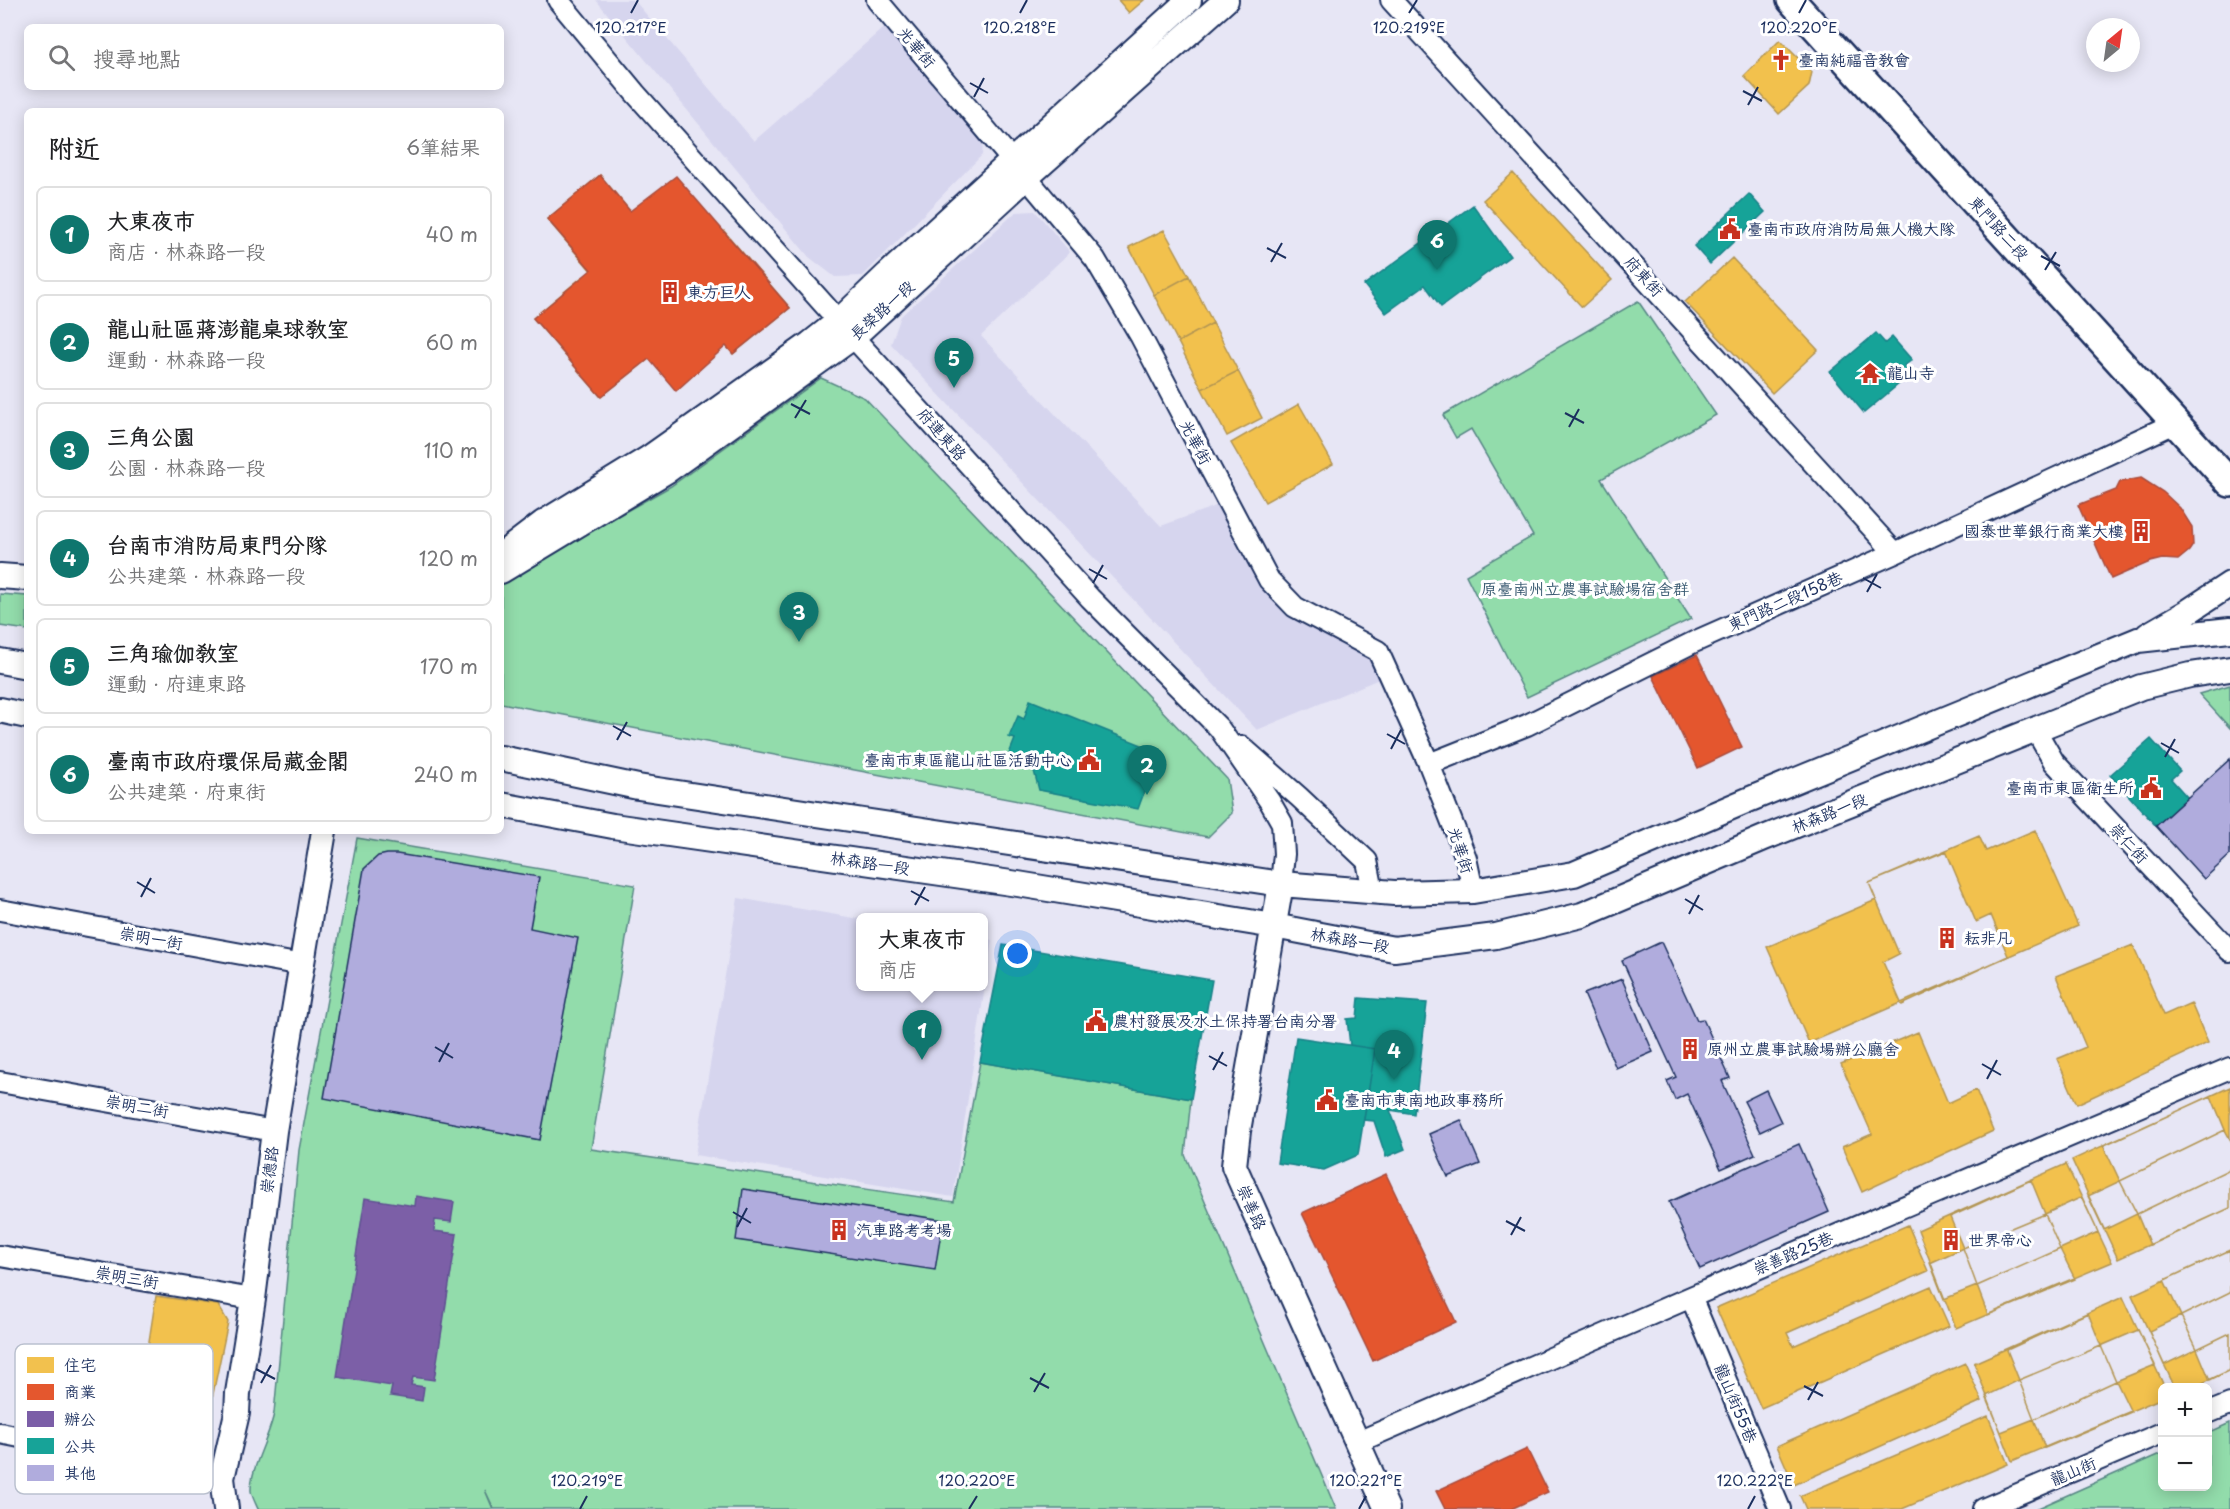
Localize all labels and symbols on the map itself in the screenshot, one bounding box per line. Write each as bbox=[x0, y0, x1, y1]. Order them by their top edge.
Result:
text: 120.217°E bbox=[595, 15, 667, 38]
text: 120.218°E bbox=[984, 15, 1056, 38]
text: 120.219°E bbox=[1373, 15, 1445, 38]
text: 120.220°E bbox=[1761, 15, 1837, 38]
north arrow bbox=[2086, 18, 2140, 72]
street label: 光華街 bbox=[893, 20, 942, 72]
place label: 臺南純福音教會 bbox=[1798, 47, 1910, 71]
church icon: 臺南純福音教會 bbox=[1769, 48, 1793, 72]
street label: 東門路二段 bbox=[1964, 190, 2035, 265]
place label: 臺南市政府消防局無人機大隊 bbox=[1747, 216, 1955, 240]
public building icon: 臺南市政府消防局無人機大隊 bbox=[1718, 217, 1742, 241]
pin: 6 bbox=[1418, 220, 1456, 270]
street label: 府東街 bbox=[1620, 249, 1670, 301]
street label: 長榮路一段 bbox=[844, 274, 919, 345]
place label: 東方巨人 bbox=[687, 279, 751, 303]
building icon: 東方巨人 bbox=[658, 280, 682, 304]
pin: 5 bbox=[934, 338, 974, 388]
place label: 龍山寺 bbox=[1887, 360, 1935, 384]
temple icon: 龍山寺 bbox=[1858, 361, 1882, 385]
street label: 府連東路 bbox=[912, 402, 973, 465]
street label: 光華街 bbox=[1175, 415, 1219, 468]
place label: 國泰世華銀行商業大樓 bbox=[1964, 518, 2124, 542]
building icon: 國泰世華銀行商業大樓 bbox=[2129, 519, 2153, 543]
street label: 東門路二段158巷 bbox=[1723, 564, 1846, 636]
park label: 原臺南州立農事試驗場宿舍群 bbox=[1481, 576, 1689, 600]
pin: 3 bbox=[780, 592, 818, 642]
pin: 2 bbox=[1128, 746, 1166, 795]
place label: 臺南市東區龍山社區活動中心 bbox=[864, 747, 1072, 771]
public building icon: 臺南市東區龍山社區活動中心 bbox=[1077, 748, 1101, 772]
place label: 臺南市東區衛生所 bbox=[2006, 775, 2134, 799]
public building icon: 臺南市東區衛生所 bbox=[2139, 776, 2163, 800]
street label: 林森路一段 bbox=[1787, 786, 1870, 838]
street label: 崇仁街 bbox=[2105, 817, 2155, 868]
street label: 光華街 bbox=[1443, 823, 1481, 876]
street label: 林森路一段 bbox=[829, 845, 911, 879]
street label: 崇明一街 bbox=[118, 920, 185, 954]
street label: 林森路一段 bbox=[1309, 920, 1392, 958]
place label: 耘非凡 bbox=[1964, 925, 2012, 949]
building icon: 耘非凡 bbox=[1935, 926, 1959, 950]
your location bbox=[1003, 939, 1032, 968]
place label: 農村發展及水土保持署台南分署 bbox=[1113, 1008, 1337, 1032]
public building icon: 農村發展及水土保持署台南分署 bbox=[1084, 1009, 1108, 1033]
pin: 1 bbox=[902, 1010, 942, 1060]
pin: 4 bbox=[1374, 1030, 1414, 1080]
place label: 原州立農事試驗場辦公廳舍 bbox=[1707, 1036, 1899, 1060]
building icon: 原州立農事試驗場辦公廳舍 bbox=[1678, 1037, 1702, 1061]
place label: 臺南市東南地政事務所 bbox=[1344, 1087, 1504, 1111]
street label: 崇明二街 bbox=[104, 1088, 171, 1122]
public building icon: 臺南市東南地政事務所 bbox=[1315, 1088, 1339, 1112]
street label: 崇德路 bbox=[253, 1145, 283, 1195]
street label: 崇善路 bbox=[1232, 1180, 1274, 1233]
place label: 汽車路考考場 bbox=[856, 1217, 952, 1241]
building icon: 汽車路考考場 bbox=[827, 1218, 851, 1242]
street label: 崇善路25巷 bbox=[1749, 1224, 1837, 1280]
place label: 世界帝心 bbox=[1968, 1227, 2032, 1251]
building icon: 世界帝心 bbox=[1939, 1228, 1963, 1252]
street label: 崇明三街 bbox=[94, 1259, 161, 1293]
legend bbox=[15, 1344, 213, 1494]
text: 住宅 bbox=[64, 1352, 96, 1376]
street label: 龍山街55巷 bbox=[1709, 1359, 1764, 1446]
text: 商業 bbox=[64, 1379, 96, 1403]
text: 辦公 bbox=[64, 1406, 96, 1430]
text: 公共 bbox=[64, 1433, 96, 1457]
street label: 龍山街 bbox=[2046, 1450, 2099, 1491]
text: 其他 bbox=[64, 1460, 96, 1484]
text: 120.219°E bbox=[551, 1468, 623, 1491]
text: 120.220°E bbox=[939, 1468, 1015, 1491]
text: 120.221°E bbox=[1329, 1468, 1403, 1491]
text: 120.222°E bbox=[1717, 1468, 1793, 1491]

